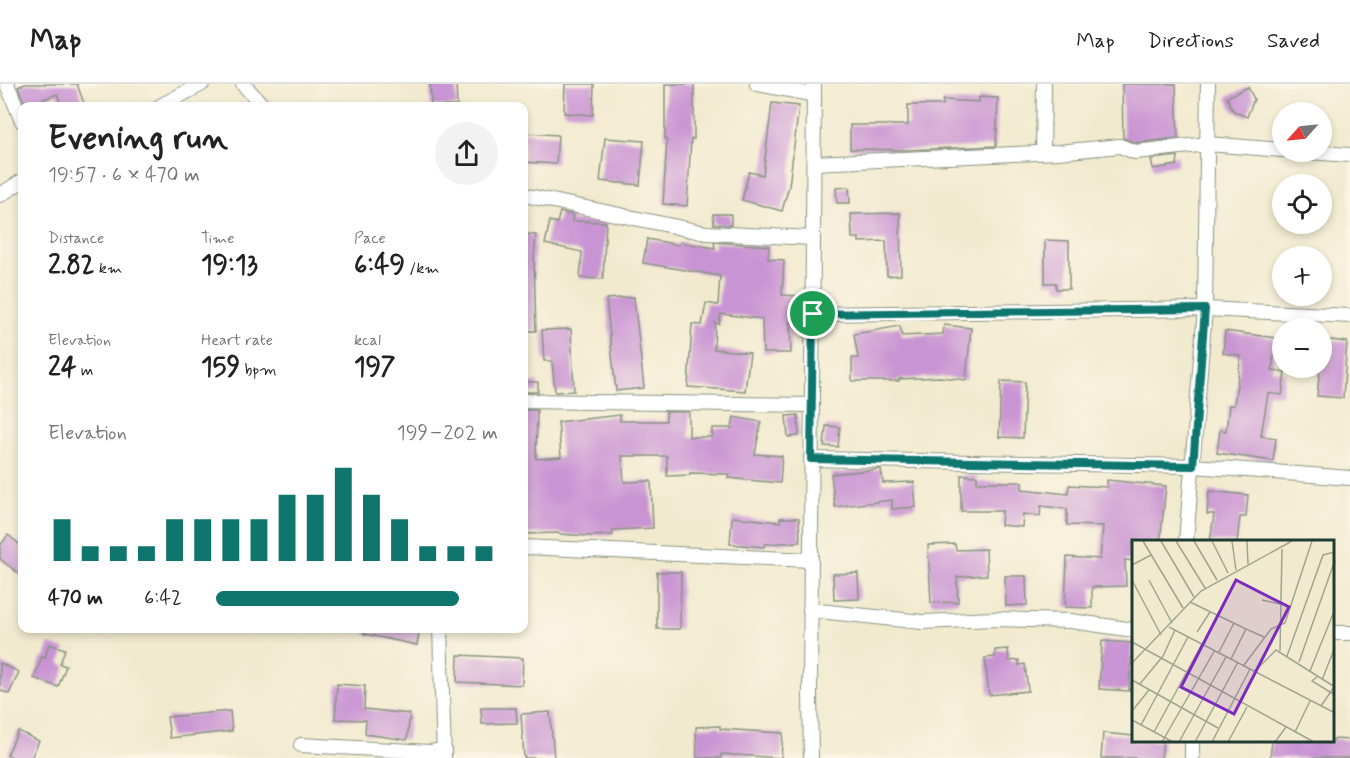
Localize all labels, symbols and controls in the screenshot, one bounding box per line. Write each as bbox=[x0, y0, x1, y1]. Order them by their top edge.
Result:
text: Map bbox=[30, 23, 81, 60]
text: Map bbox=[1076, 27, 1115, 55]
text: Directions bbox=[1148, 27, 1234, 55]
text: Saved bbox=[1267, 27, 1320, 55]
north arrow bbox=[1272, 102, 1332, 162]
map controls bbox=[1272, 102, 1332, 378]
text: Evening run bbox=[48, 117, 228, 161]
button: share bbox=[435, 122, 498, 185]
text: 19:57 · 6 × 470 m bbox=[48, 162, 200, 189]
button: locate bbox=[1272, 174, 1332, 234]
text: Distance bbox=[48, 228, 104, 249]
text: Time bbox=[201, 228, 235, 249]
text: Pace bbox=[354, 228, 386, 249]
button: + bbox=[1272, 246, 1332, 306]
text: 2.82 bbox=[48, 249, 95, 283]
text: 19:13 bbox=[201, 249, 258, 283]
text: 6:49 bbox=[354, 249, 405, 283]
text: km bbox=[95, 258, 122, 279]
text: /km bbox=[405, 258, 440, 279]
pin bbox=[787, 288, 838, 339]
icon: arrive bbox=[796, 297, 829, 330]
button: − bbox=[1272, 318, 1332, 378]
text: Elevation bbox=[48, 330, 111, 351]
text: Heart rate bbox=[201, 330, 273, 351]
text: kcal bbox=[354, 330, 381, 351]
text: 24 bbox=[48, 351, 77, 385]
text: 159 bbox=[201, 351, 240, 385]
text: 197 bbox=[354, 351, 396, 385]
text: m bbox=[77, 360, 94, 381]
text: bpm bbox=[240, 360, 277, 381]
text: Elevation bbox=[48, 420, 127, 447]
text: 199–202 m bbox=[397, 420, 498, 447]
inset map bbox=[1132, 540, 1335, 743]
text: 470 m bbox=[48, 585, 103, 612]
text: 6:42 bbox=[144, 585, 182, 612]

